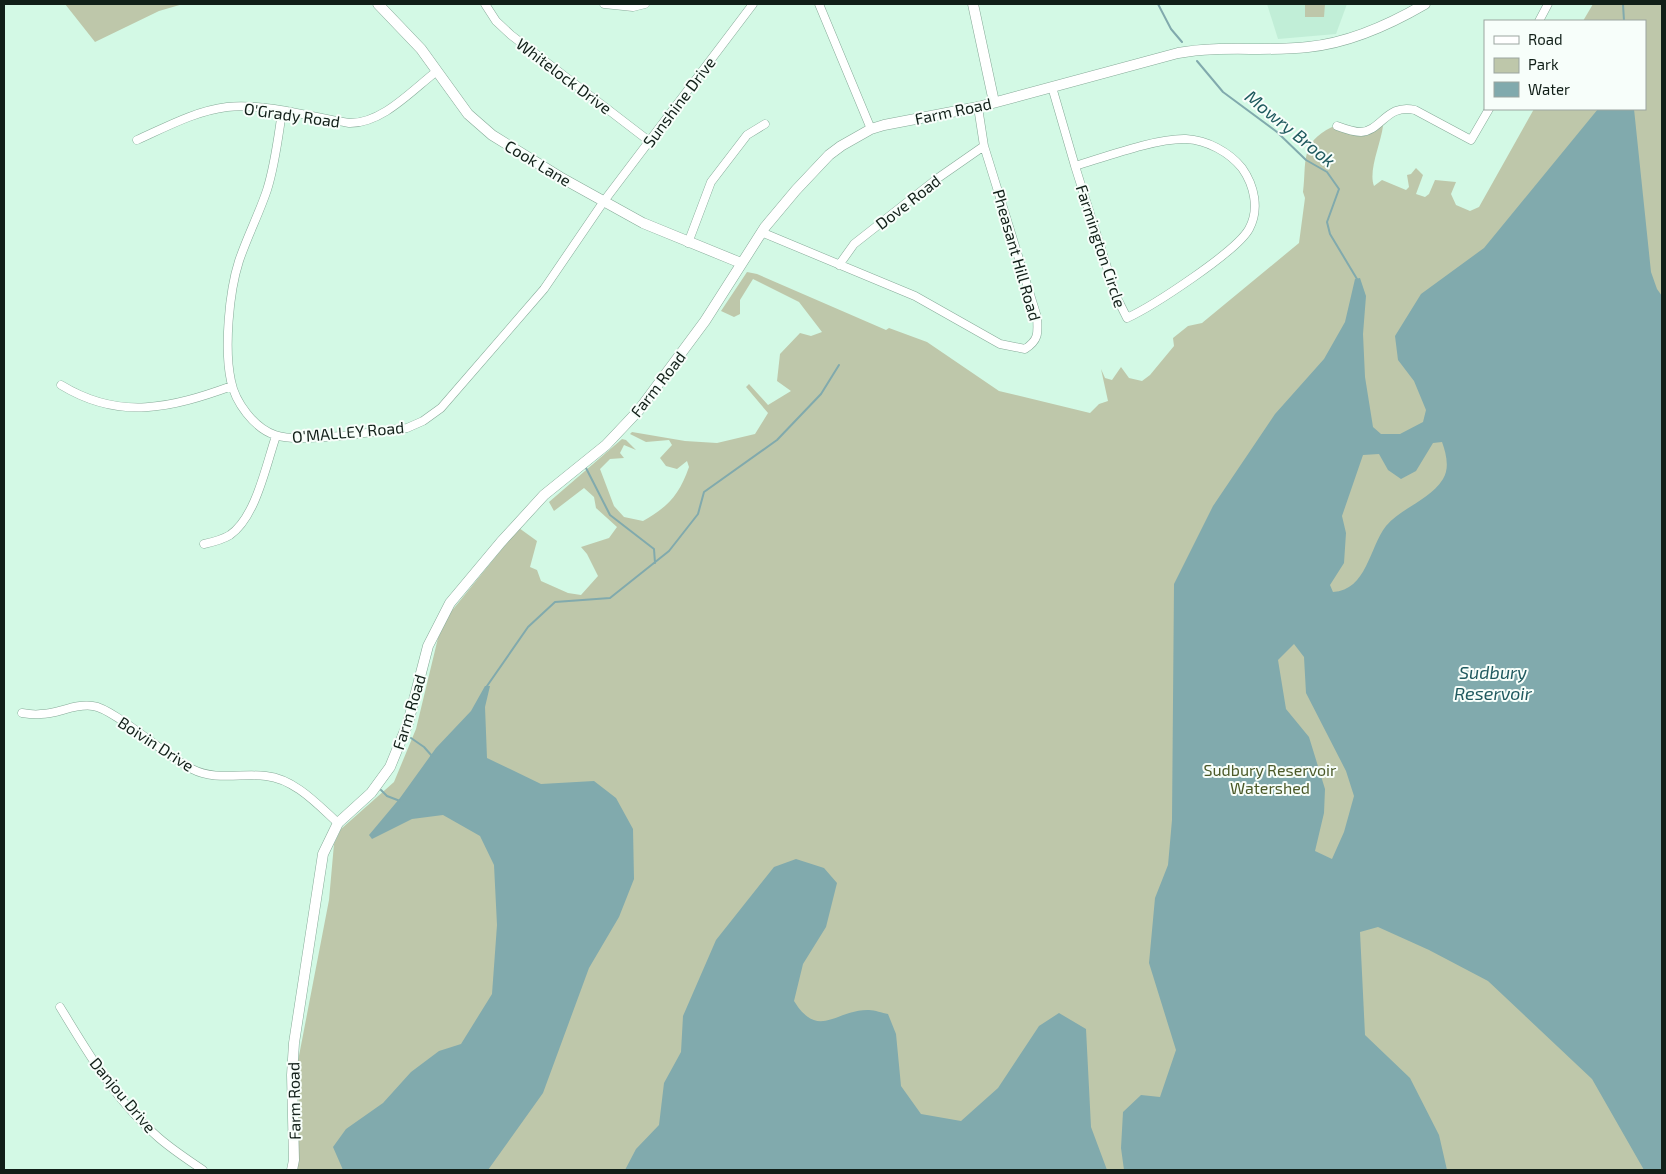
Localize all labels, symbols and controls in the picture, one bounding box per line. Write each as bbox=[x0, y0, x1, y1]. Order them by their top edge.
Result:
legend bbox=[1484, 20, 1646, 110]
text: Road bbox=[1528, 30, 1563, 48]
street label: Whitelock Drive bbox=[513, 34, 616, 118]
street label: Sunshine Drive bbox=[638, 53, 719, 151]
text: Park bbox=[1528, 55, 1559, 73]
text: Water bbox=[1528, 80, 1570, 98]
water label: Mowry Brook bbox=[1241, 85, 1340, 171]
street label: Farm Road bbox=[913, 93, 993, 128]
street label: O'Grady Road bbox=[243, 98, 341, 131]
street label: Cook Lane bbox=[502, 135, 575, 190]
street label: Dove Road bbox=[871, 170, 944, 233]
street label: Farmington Circle bbox=[1073, 182, 1130, 310]
street label: Pheasant Hill Road bbox=[990, 187, 1045, 323]
street label: Farm Road bbox=[626, 347, 689, 420]
street label: O'MALLEY Road bbox=[291, 417, 405, 446]
water label: Sudbury Reservoir bbox=[1454, 661, 1533, 704]
street label: Farm Road bbox=[388, 672, 429, 752]
street label: Boivin Drive bbox=[115, 712, 198, 775]
park label: Sudbury Reservoir Watershed bbox=[1204, 760, 1337, 797]
street label: Danjou Drive bbox=[86, 1053, 160, 1137]
street label: Farm Road bbox=[283, 1062, 304, 1140]

